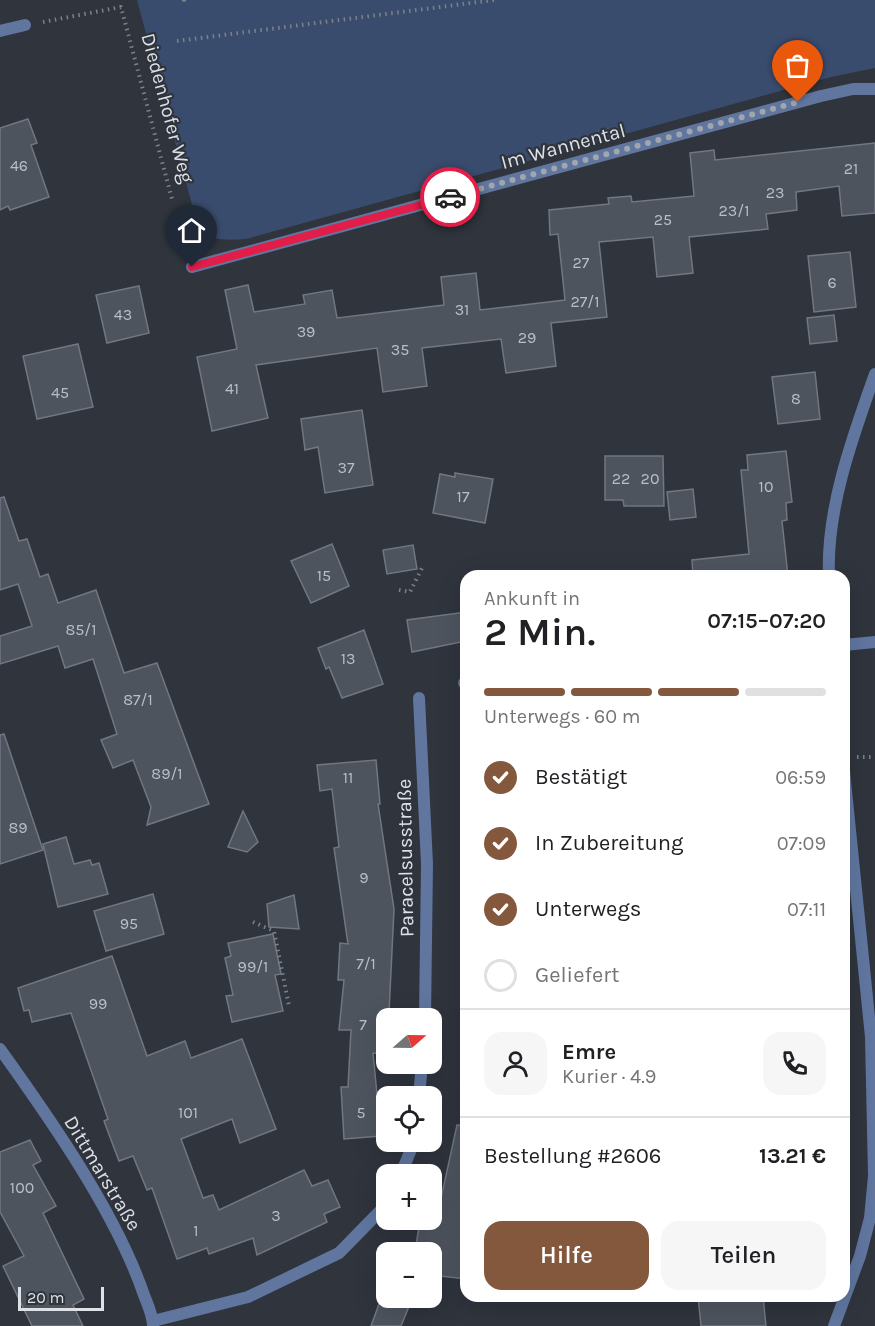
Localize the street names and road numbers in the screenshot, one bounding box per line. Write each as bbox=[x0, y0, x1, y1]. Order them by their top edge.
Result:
street label: Diedenhofer Weg bbox=[136, 31, 199, 186]
street label: Im Wannental bbox=[498, 119, 628, 174]
street label: Paracelsusstraße bbox=[393, 779, 418, 937]
street label: Dittmarstraße bbox=[59, 1112, 146, 1235]

